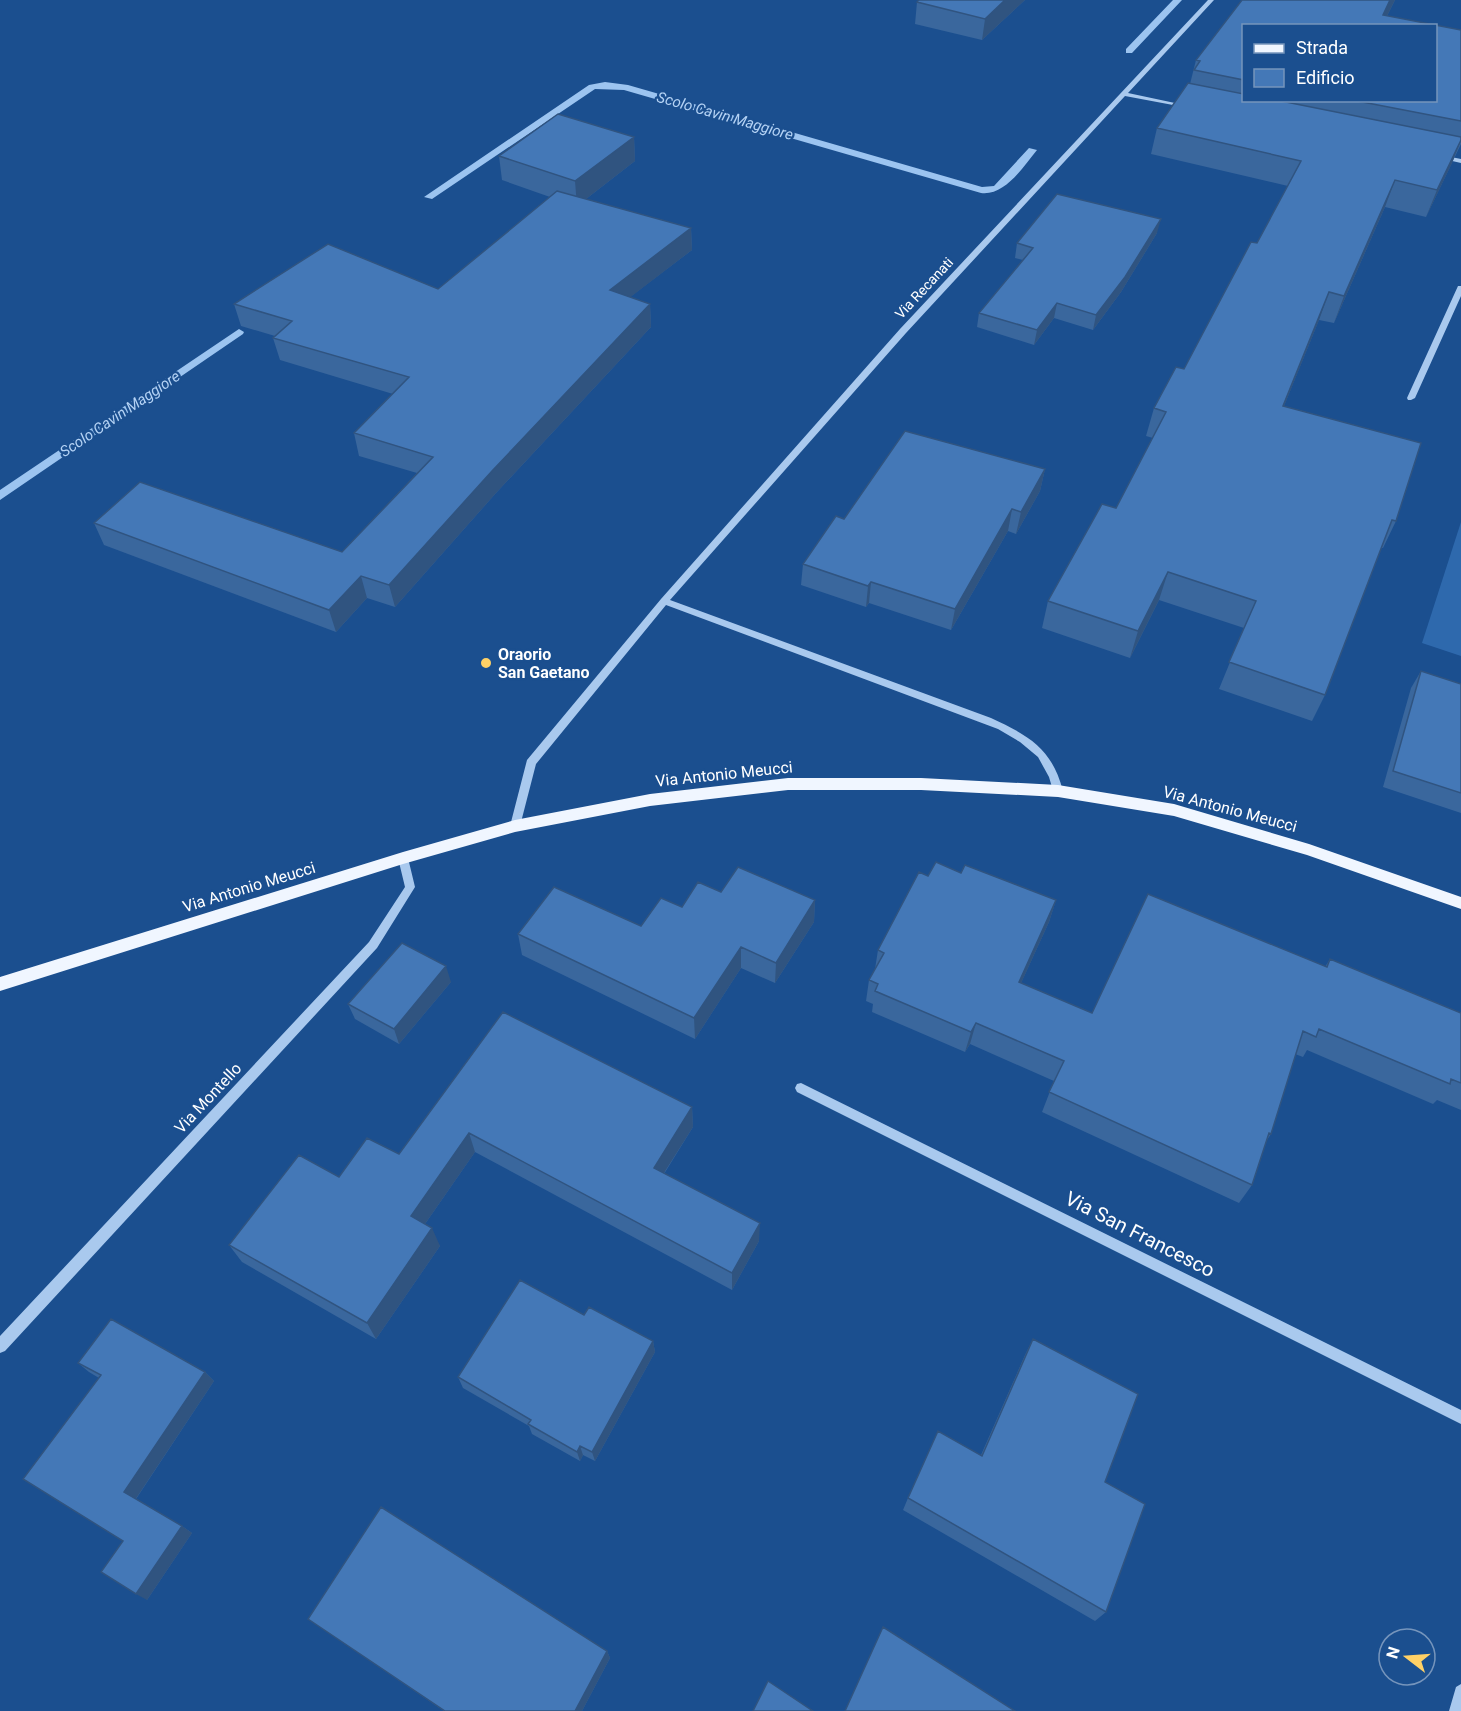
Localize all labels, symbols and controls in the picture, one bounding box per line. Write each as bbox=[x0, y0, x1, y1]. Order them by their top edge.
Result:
legend bbox=[1242, 24, 1437, 102]
text: Strada bbox=[1296, 37, 1348, 58]
text: Edificio bbox=[1296, 67, 1355, 88]
water label: Scolo Cavin Maggiore bbox=[655, 88, 796, 144]
street label: Via Recanati bbox=[892, 254, 956, 322]
water label: Scolo Cavin Maggiore bbox=[57, 367, 184, 461]
place label: Oraorio San Gaetano bbox=[498, 645, 589, 682]
marker: Oraorio San Gaetano bbox=[479, 656, 493, 670]
street label: Via Antonio Meucci bbox=[654, 757, 794, 791]
street label: Via Antonio Meucci bbox=[1161, 782, 1299, 836]
street label: Via Antonio Meucci bbox=[180, 858, 318, 916]
street label: Via Montello bbox=[171, 1059, 245, 1137]
street label: Via San Francesco bbox=[1061, 1186, 1219, 1282]
north arrow bbox=[1377, 1627, 1437, 1687]
text: N bbox=[1382, 1645, 1404, 1661]

